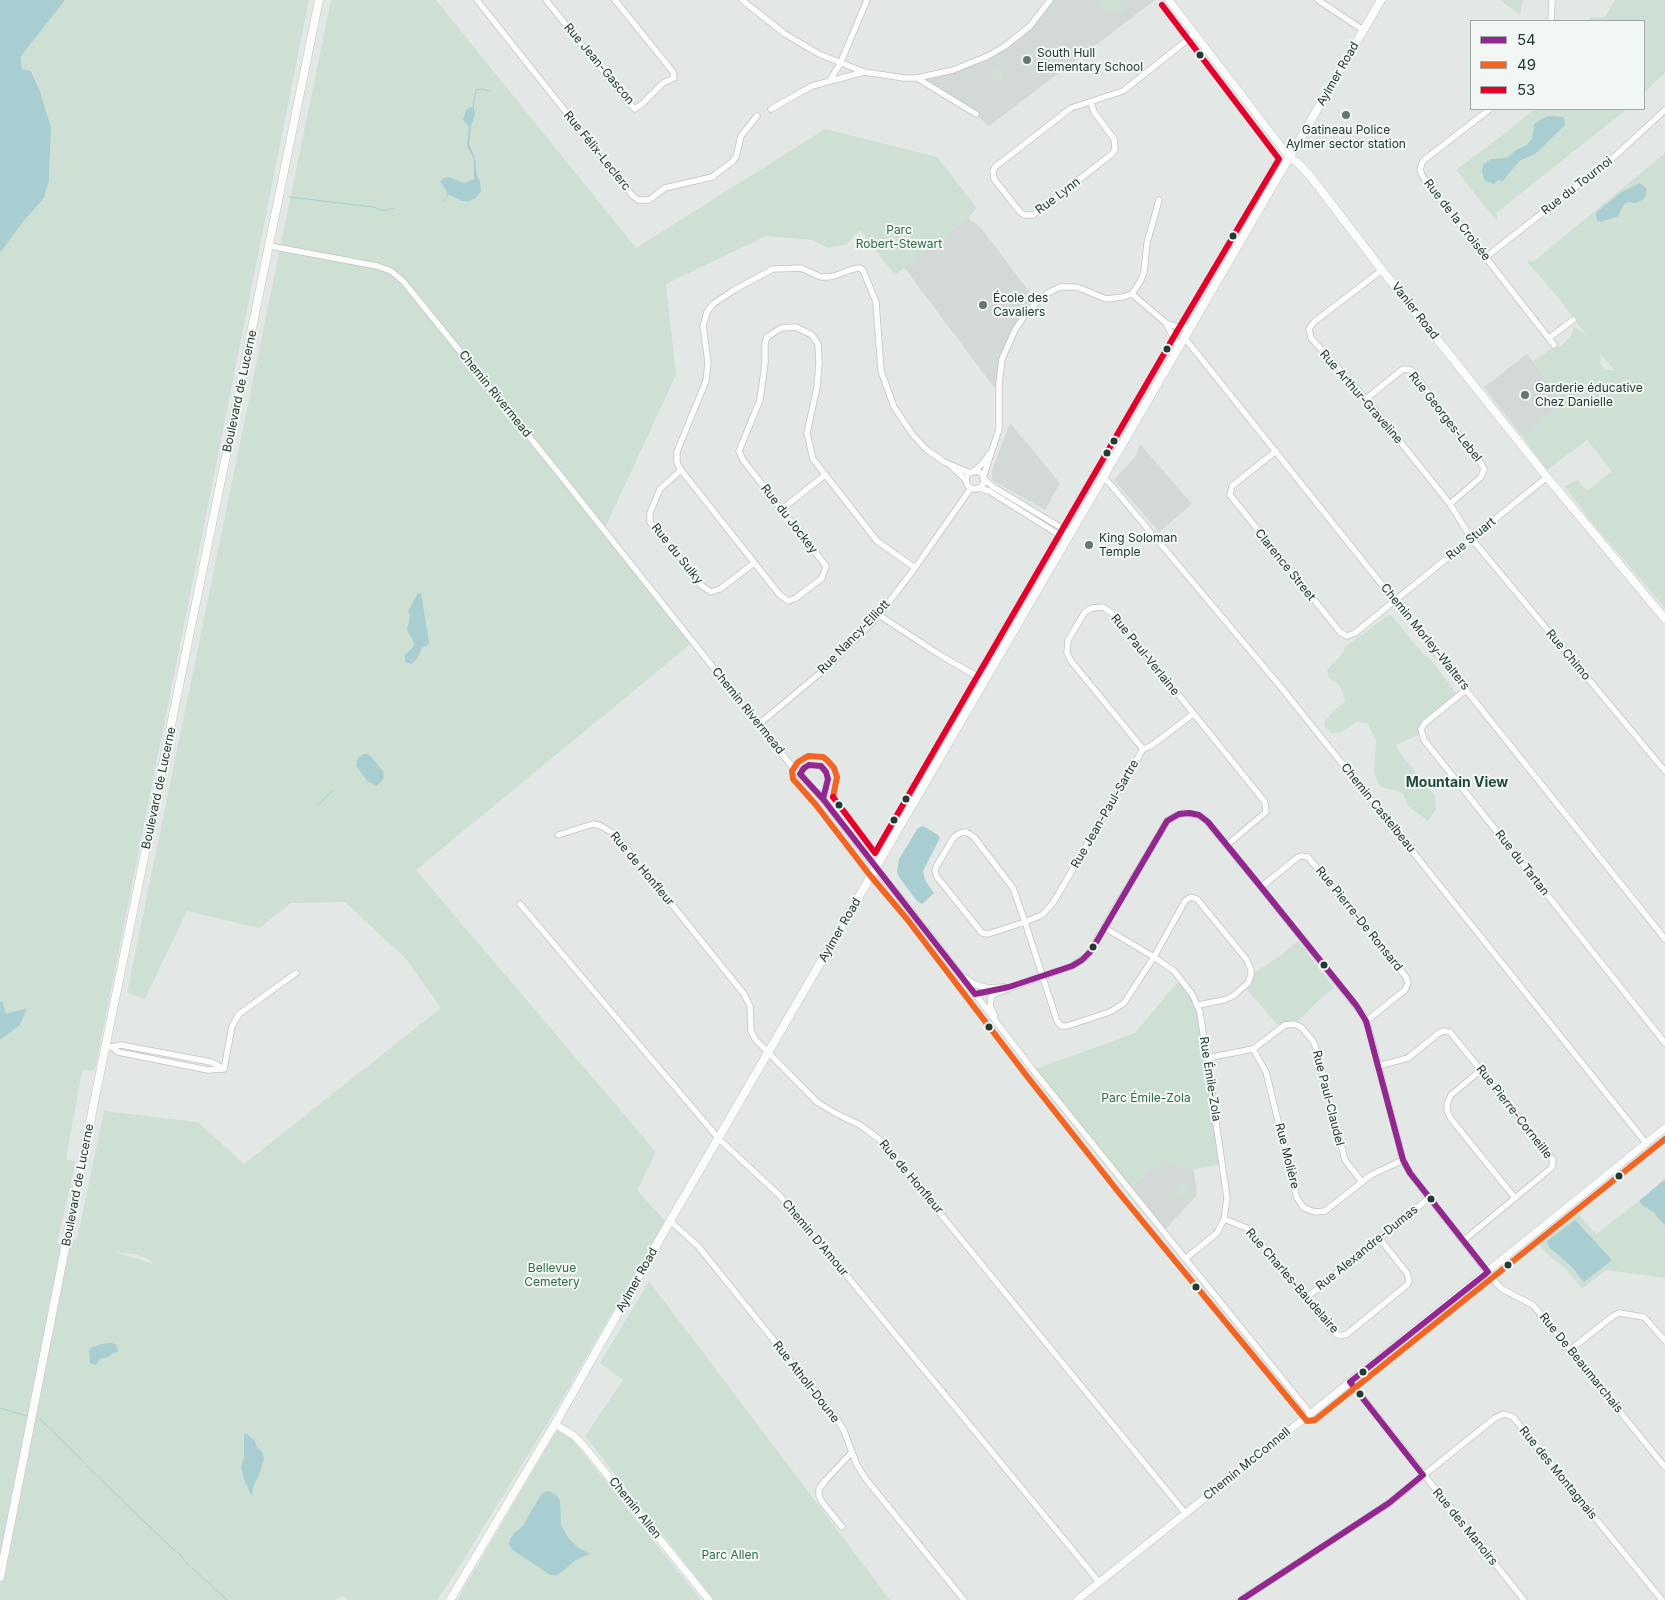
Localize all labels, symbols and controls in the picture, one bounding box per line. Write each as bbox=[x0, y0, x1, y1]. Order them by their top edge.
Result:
street label: Rue Jean-Gascon bbox=[561, 20, 637, 108]
legend bbox=[1470, 20, 1645, 110]
text: 54 bbox=[1517, 30, 1536, 49]
street label: Aylmer Road bbox=[1314, 39, 1362, 109]
place label: South Hull Elementary School bbox=[1037, 46, 1143, 74]
unlabelled marker bbox=[1195, 50, 1205, 60]
marker: South Hull Elementary School bbox=[1021, 54, 1033, 66]
text: 49 bbox=[1517, 55, 1536, 74]
text: 53 bbox=[1517, 80, 1535, 99]
street label: Rue Félix-Leclerc bbox=[561, 108, 633, 194]
marker: Gatineau Police Aylmer sector station bbox=[1340, 109, 1352, 121]
place label: Gatineau Police Aylmer sector station bbox=[1286, 123, 1406, 151]
street label: Rue du Tournoi bbox=[1539, 154, 1615, 218]
street label: Rue Lynn bbox=[1033, 175, 1083, 217]
street label: Rue de la Croisée bbox=[1421, 176, 1493, 264]
park label: Parc Robert-Stewart bbox=[856, 223, 942, 251]
unlabelled marker bbox=[1228, 231, 1238, 241]
street label: Vanier Road bbox=[1388, 280, 1442, 342]
place label: École des Cavaliers bbox=[993, 291, 1048, 319]
marker: École des Cavaliers bbox=[977, 299, 989, 311]
street label: Boulevard de Lucerne bbox=[220, 329, 260, 453]
unlabelled marker bbox=[1162, 344, 1172, 354]
street label: Rue Arthur-Graveline bbox=[1316, 347, 1406, 447]
street label: Chemin Rivermead bbox=[456, 348, 534, 440]
street label: Rue Georges-Lebel bbox=[1405, 369, 1485, 465]
place label: Garderie éducative Chez Danielle bbox=[1535, 381, 1643, 409]
marker: Garderie éducative Chez Danielle bbox=[1519, 389, 1531, 401]
unlabelled marker bbox=[1109, 436, 1119, 446]
unlabelled marker bbox=[1102, 448, 1112, 458]
street label: Rue du Jockey bbox=[758, 482, 820, 556]
street label: Rue Stuart bbox=[1443, 515, 1499, 563]
street label: Rue du Sulky bbox=[648, 521, 706, 587]
street label: Clarence Street bbox=[1252, 526, 1318, 604]
place label: King Soloman Temple bbox=[1099, 531, 1177, 559]
marker: King Soloman Temple bbox=[1083, 539, 1095, 551]
street label: Chemin Morley-Walters bbox=[1378, 581, 1472, 693]
street label: Rue Nancy-Elliott bbox=[815, 597, 893, 677]
street label: Rue Paul-Verlaine bbox=[1108, 611, 1182, 699]
street label: Rue Chimo bbox=[1543, 627, 1593, 683]
street label: Chemin Rivermead bbox=[709, 665, 787, 757]
street label: Boulevard de Lucerne bbox=[139, 726, 179, 850]
street label: Rue Jean-Paul-Sartre bbox=[1068, 757, 1142, 871]
street label: Chemin Castelbeau bbox=[1338, 760, 1418, 856]
district label: Mountain View bbox=[1406, 775, 1508, 791]
unlabelled marker bbox=[901, 794, 911, 804]
unlabelled marker bbox=[834, 800, 844, 810]
unlabelled marker bbox=[889, 815, 899, 825]
street label: Rue du Tartan bbox=[1492, 827, 1552, 899]
street label: Rue de Honfleur bbox=[607, 829, 677, 909]
street label: Rue Pierre-De Ronsard bbox=[1313, 864, 1405, 974]
street label: Aylmer Road bbox=[816, 895, 864, 965]
unlabelled marker bbox=[1088, 942, 1098, 952]
unlabelled marker bbox=[1319, 960, 1329, 970]
unlabelled marker bbox=[984, 1022, 994, 1032]
street label: Rue Émile-Zola bbox=[1196, 1036, 1224, 1122]
street label: Rue Paul-Claudel bbox=[1309, 1049, 1347, 1147]
street label: Rue Pierre-Corneille bbox=[1473, 1062, 1555, 1162]
park label: Parc Émile-Zola bbox=[1101, 1091, 1191, 1105]
street label: Rue Molière bbox=[1272, 1122, 1302, 1190]
street label: Boulevard de Lucerne bbox=[59, 1123, 97, 1247]
street label: Rue de Honfleur bbox=[876, 1137, 946, 1217]
unlabelled marker bbox=[1614, 1171, 1624, 1181]
unlabelled marker bbox=[1426, 1194, 1436, 1204]
street label: Chemin D'Amour bbox=[779, 1197, 851, 1279]
street label: Rue Alexandre-Dumas bbox=[1313, 1202, 1421, 1294]
street label: Rue Charles-Baudelaire bbox=[1243, 1226, 1341, 1336]
street label: Aylmer Road bbox=[613, 1245, 661, 1315]
unlabelled marker bbox=[1503, 1260, 1513, 1270]
park label: Bellevue Cemetery bbox=[524, 1261, 580, 1289]
unlabelled marker bbox=[1191, 1282, 1201, 1292]
street label: Rue De Beaumarchais bbox=[1536, 1310, 1626, 1416]
street label: Rue Atholl-Doune bbox=[770, 1338, 842, 1426]
unlabelled marker bbox=[1358, 1367, 1368, 1377]
unlabelled marker bbox=[1355, 1389, 1365, 1399]
street label: Rue des Montagnais bbox=[1516, 1424, 1600, 1522]
street label: Chemin McConnell bbox=[1201, 1425, 1293, 1503]
street label: Chemin Allen bbox=[606, 1474, 664, 1542]
street label: Rue des Manoirs bbox=[1430, 1486, 1500, 1568]
park label: Parc Allen bbox=[701, 1548, 759, 1562]

